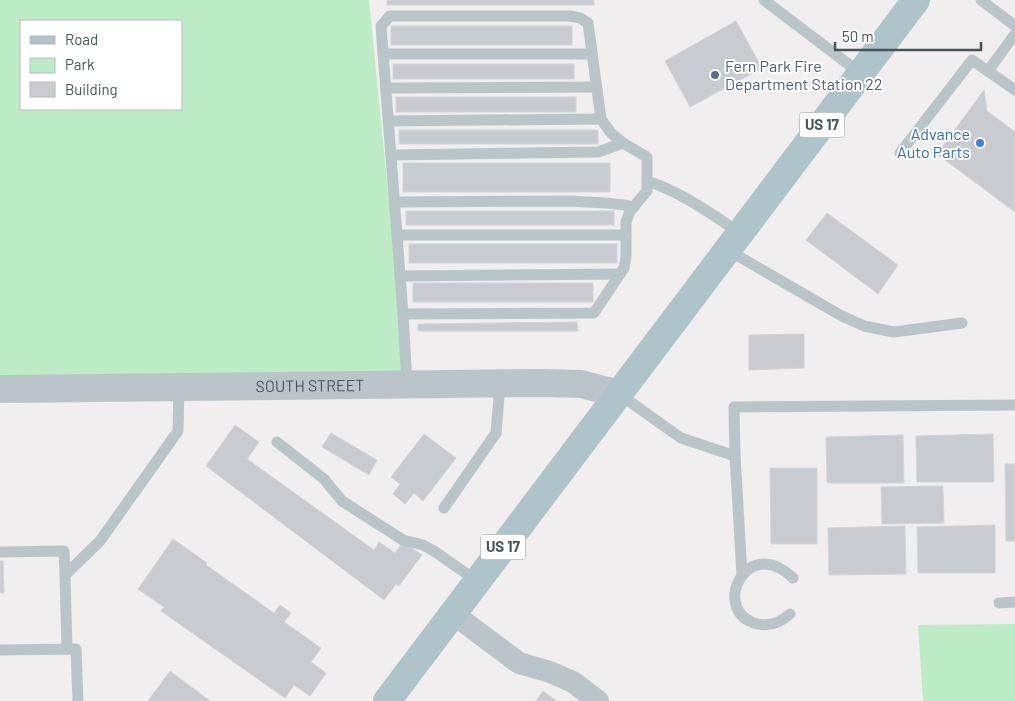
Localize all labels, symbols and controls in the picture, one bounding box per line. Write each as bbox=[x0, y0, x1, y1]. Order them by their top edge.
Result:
legend bbox=[20, 20, 182, 110]
scale bar bbox=[835, 20, 981, 52]
text: 50 m bbox=[842, 27, 874, 45]
text: Road bbox=[65, 30, 98, 48]
text: Park bbox=[65, 55, 95, 73]
place label: Fern Park Fire Department Station 22 bbox=[725, 56, 882, 93]
marker: Fern Park Fire Department Station 22 bbox=[709, 69, 721, 81]
text: Building bbox=[65, 80, 118, 98]
road number: US 17 bbox=[800, 112, 844, 138]
place label: Advance Auto Parts bbox=[897, 124, 970, 161]
marker: Advance Auto Parts bbox=[974, 137, 986, 149]
street label: SOUTH STREET bbox=[255, 375, 365, 395]
road number: US 17 bbox=[480, 534, 526, 560]

